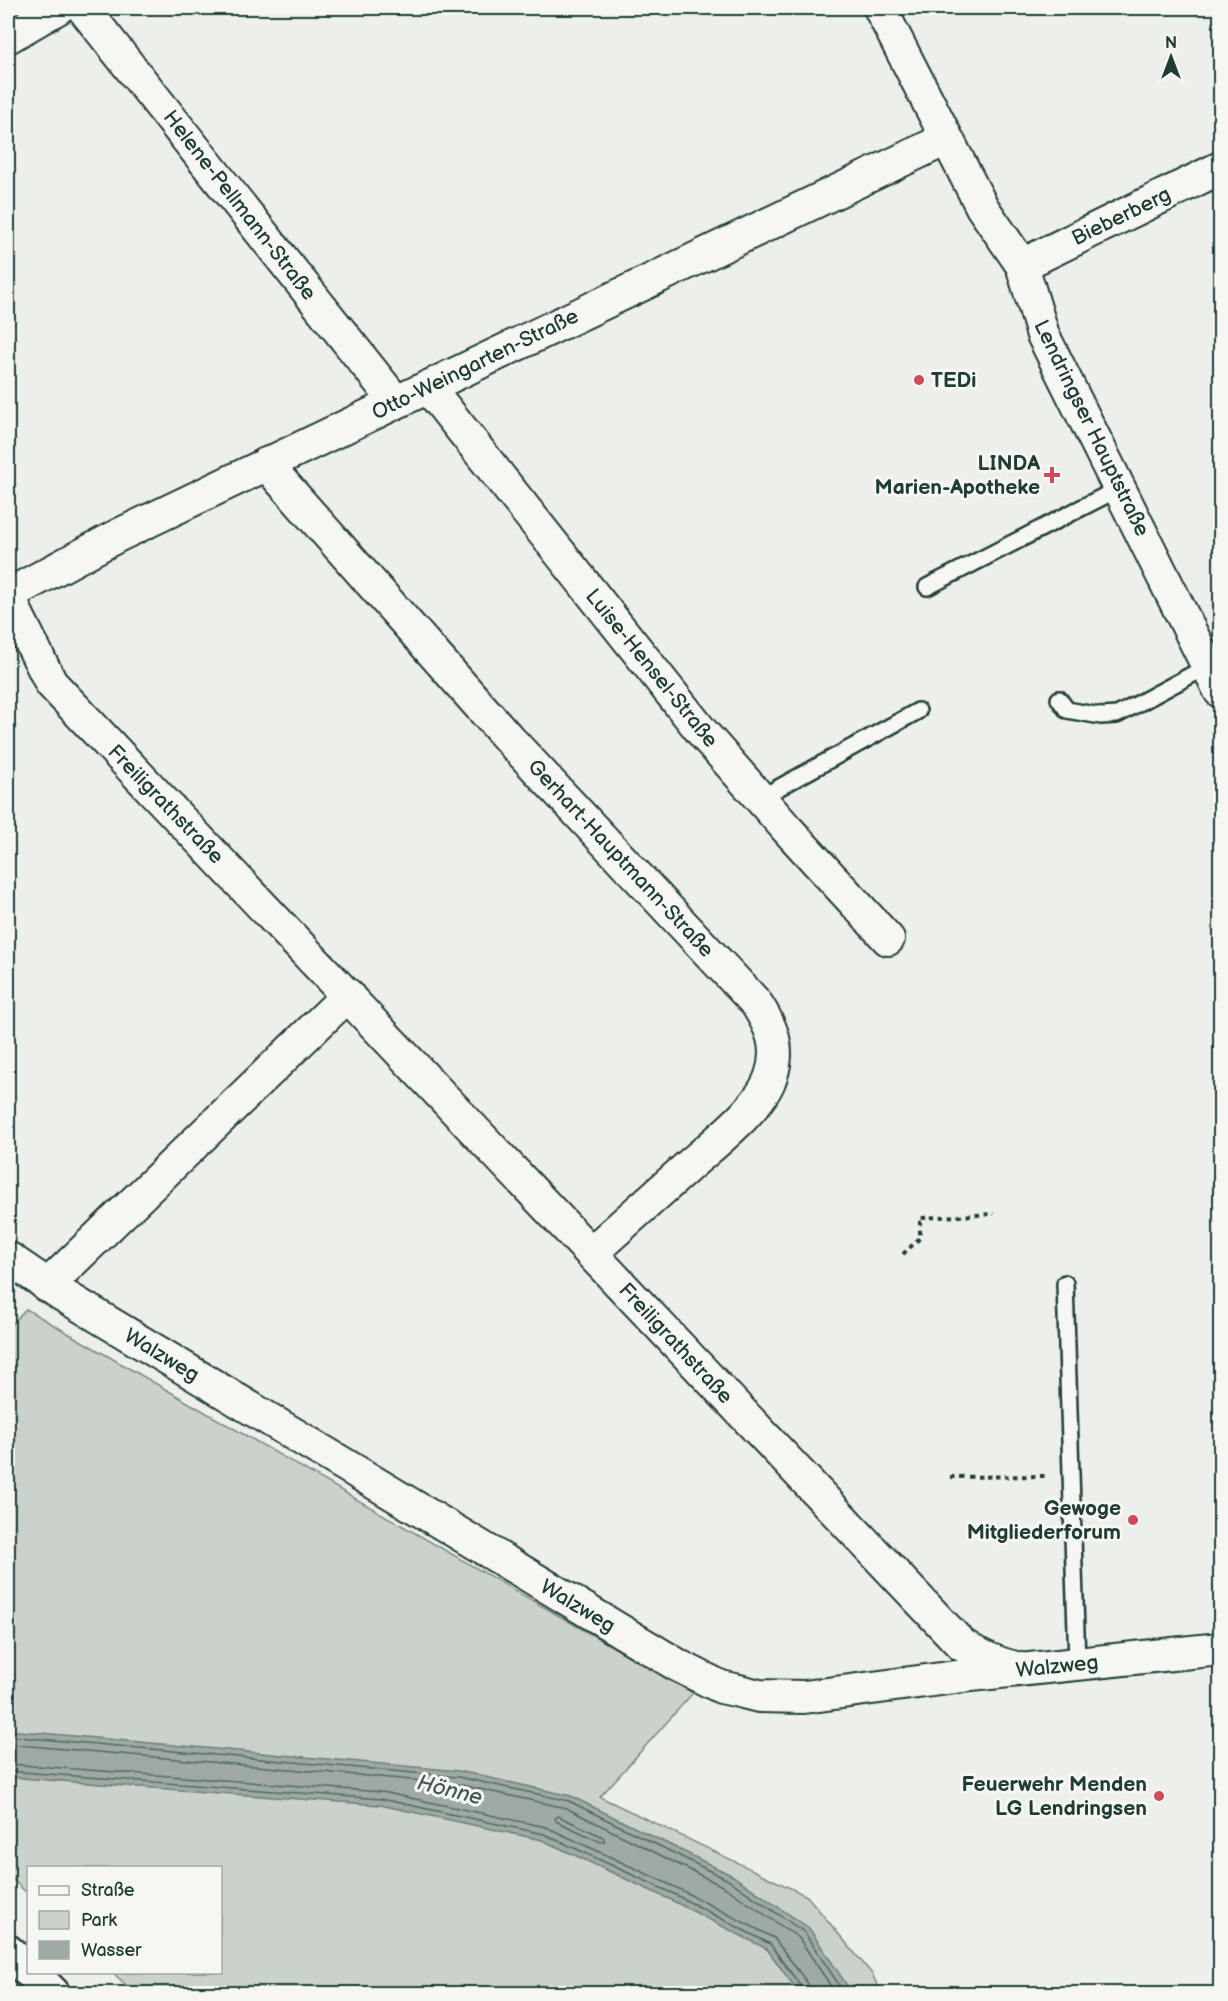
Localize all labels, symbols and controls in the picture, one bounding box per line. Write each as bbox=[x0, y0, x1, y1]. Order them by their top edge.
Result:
north arrow bbox=[1141, 27, 1201, 87]
text: N bbox=[1165, 34, 1177, 53]
street label: Helene-Pellmann-Straße bbox=[158, 105, 321, 305]
street label: Bieberberg bbox=[1068, 182, 1175, 251]
street label: Otto-Weingarten-Straße bbox=[368, 304, 582, 425]
street label: Lendringser Hauptstraße bbox=[1028, 316, 1155, 540]
place label: TEDi bbox=[931, 368, 976, 393]
marker: TEDi bbox=[912, 373, 926, 387]
place label: LINDA Marien-Apotheke bbox=[875, 451, 1040, 500]
marker: LINDA Marien-Apotheke bbox=[1045, 468, 1059, 482]
street label: Luise-Hensel-Straße bbox=[580, 584, 723, 753]
street label: Freiligrathstraße bbox=[102, 740, 229, 869]
street label: Gerhart-Hauptmann-Straße bbox=[522, 754, 719, 963]
street label: Freiligrathstraße bbox=[613, 1278, 738, 1409]
street label: Walzweg bbox=[120, 1323, 204, 1388]
place label: Gewoge Mitgliederforum bbox=[967, 1496, 1121, 1545]
marker: Gewoge Mitgliederforum bbox=[1126, 1513, 1140, 1527]
street label: Walzweg bbox=[536, 1574, 620, 1639]
street label: Walzweg bbox=[1014, 1650, 1100, 1683]
water label: Hönne bbox=[414, 1769, 485, 1812]
place label: Feuerwehr Menden LG Lendringsen bbox=[962, 1772, 1147, 1821]
marker: Feuerwehr Menden LG Lendringsen bbox=[1152, 1789, 1166, 1803]
legend bbox=[27, 1866, 222, 1974]
text: Straße bbox=[81, 1880, 135, 1901]
text: Park bbox=[81, 1910, 117, 1931]
text: Wasser bbox=[81, 1940, 142, 1961]

